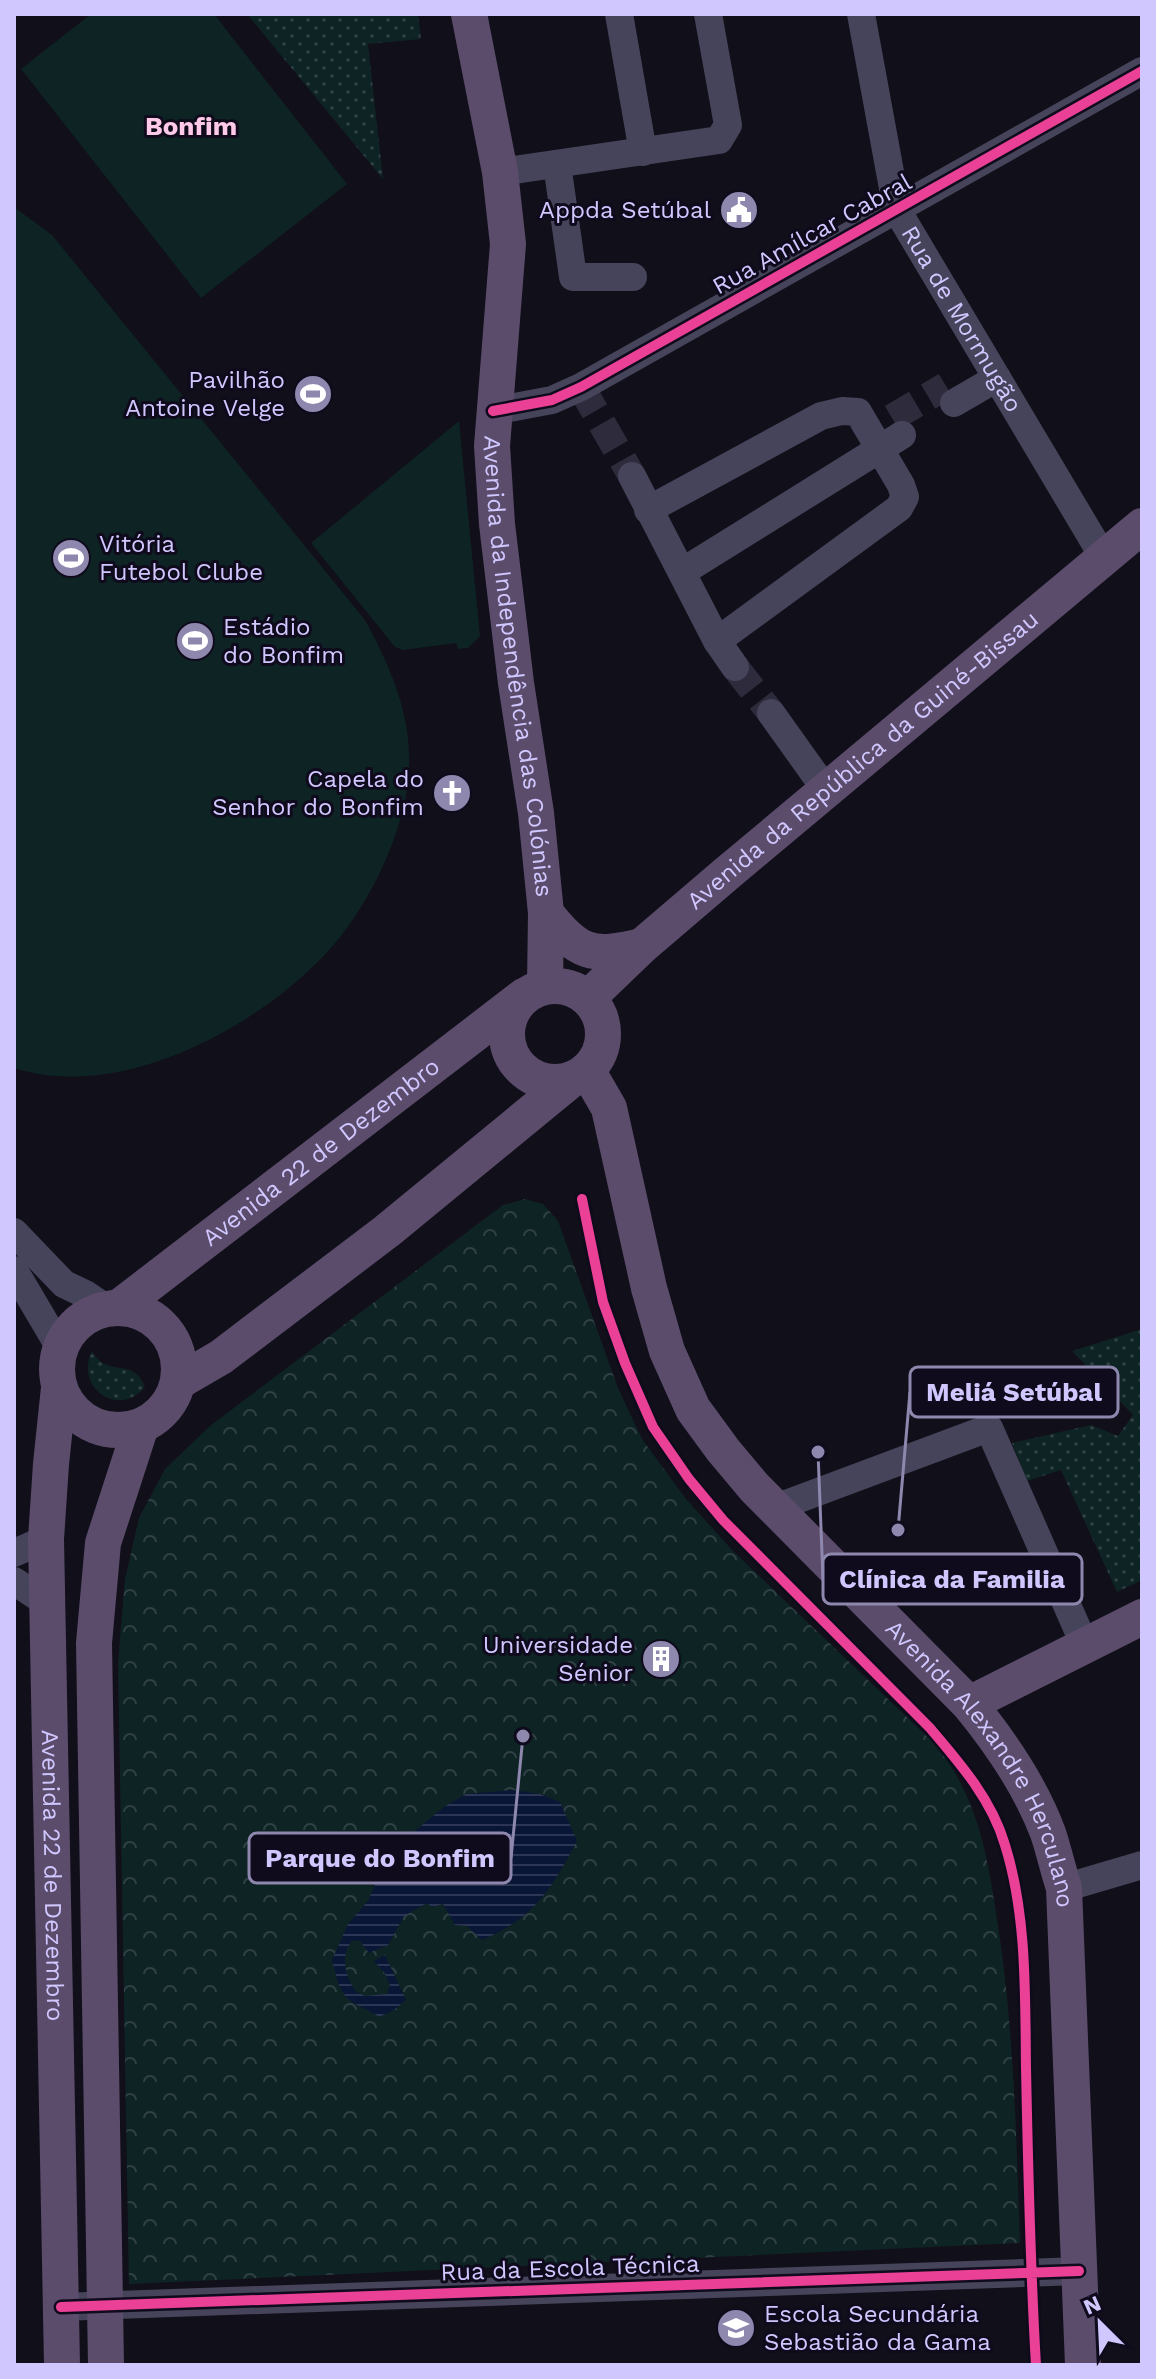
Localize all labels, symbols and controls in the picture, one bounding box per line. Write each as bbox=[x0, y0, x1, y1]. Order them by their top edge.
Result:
district label: Bonfim bbox=[145, 111, 237, 141]
street label: Rua Amílcar Cabral bbox=[708, 167, 917, 300]
public building icon: Appda Setúbal bbox=[718, 189, 760, 231]
place label: Appda Setúbal bbox=[539, 196, 712, 224]
street label: Rua de Mormugão bbox=[896, 221, 1028, 417]
place label: Pavilhão Antoine Velge bbox=[125, 366, 285, 422]
sports icon: Pavilhão Antoine Velge bbox=[292, 373, 334, 415]
street label: Avenida da Independência das Colónias bbox=[478, 435, 558, 898]
place label: Vitória Futebol Clube bbox=[99, 530, 263, 586]
sports icon: Vitória Futebol Clube bbox=[50, 537, 92, 579]
street label: Avenida da República da Guiné-Bissau bbox=[681, 605, 1044, 915]
place label: Estádio do Bonfim bbox=[223, 613, 344, 669]
sports icon: Estádio do Bonfim bbox=[174, 620, 216, 662]
place label: Capela do Senhor do Bonfim bbox=[212, 765, 424, 821]
church icon: Capela do Senhor do Bonfim bbox=[431, 772, 473, 814]
street label: Avenida 22 de Dezembro bbox=[197, 1052, 445, 1252]
callout: Meliá Setúbal bbox=[910, 1367, 1118, 1417]
text: Meliá Setúbal bbox=[926, 1377, 1102, 1407]
callout: Clínica da Familia bbox=[823, 1554, 1082, 1604]
text: Clínica da Familia bbox=[839, 1564, 1065, 1594]
street label: Avenida Alexandre Herculano bbox=[880, 1614, 1079, 1908]
place label: Universidade Sénior bbox=[483, 1631, 633, 1687]
building icon: Universidade Sénior bbox=[640, 1638, 682, 1680]
street label: Avenida 22 de Dezembro bbox=[36, 1729, 69, 2021]
callout: Parque do Bonfim bbox=[249, 1833, 511, 1883]
text: Parque do Bonfim bbox=[265, 1843, 495, 1873]
street label: Rua da Escola Técnica bbox=[440, 2249, 700, 2287]
north arrow bbox=[1060, 2283, 1140, 2363]
text: N bbox=[1080, 2290, 1105, 2320]
place label: Escola Secundária Sebastião da Gama bbox=[764, 2300, 991, 2356]
school or university icon: Escola Secundária Sebastião da Gama bbox=[715, 2307, 757, 2349]

